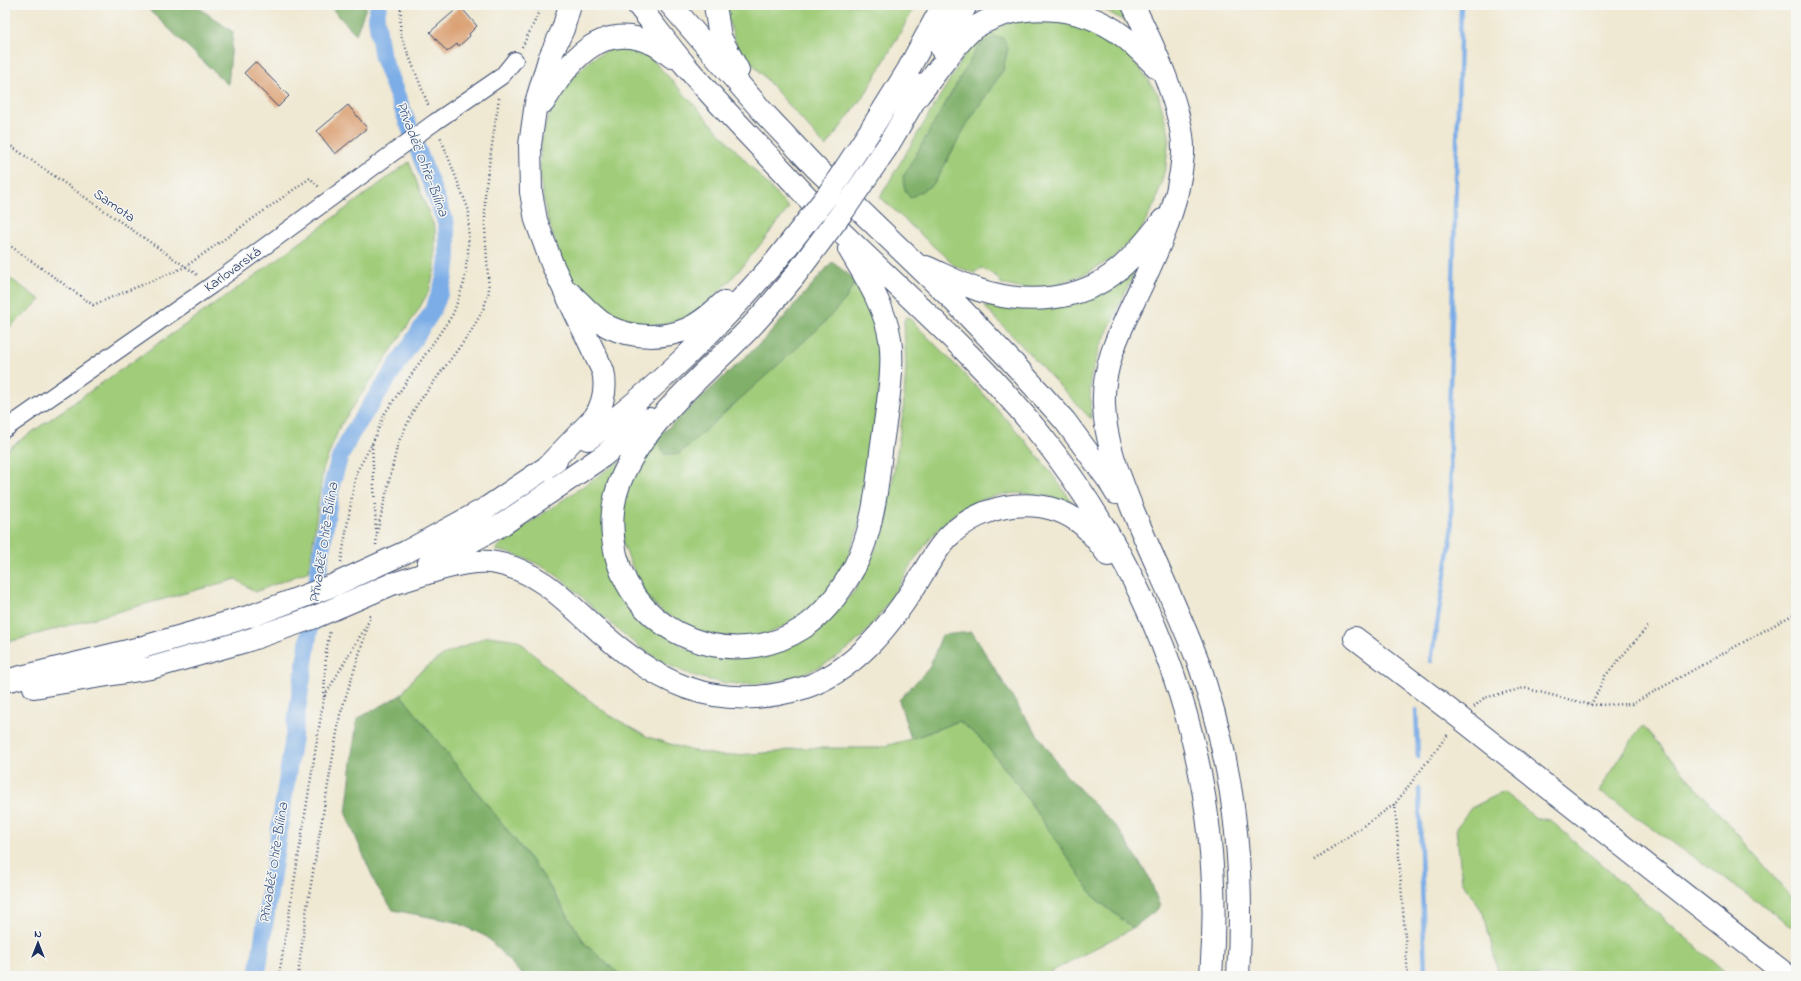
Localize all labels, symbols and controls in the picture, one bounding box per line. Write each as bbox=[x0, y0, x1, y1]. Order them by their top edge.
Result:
water label: Přivaděč Ohře-Bílina bbox=[390, 98, 454, 221]
street label: Samota bbox=[89, 184, 139, 228]
street label: Karlovarská bbox=[200, 242, 266, 298]
water label: Přivaděč Ohře-Bílina bbox=[304, 480, 345, 605]
water label: Přivaděč Ohře-Bílina bbox=[254, 800, 295, 925]
north arrow bbox=[18, 923, 58, 963]
text: N bbox=[34, 926, 42, 942]

